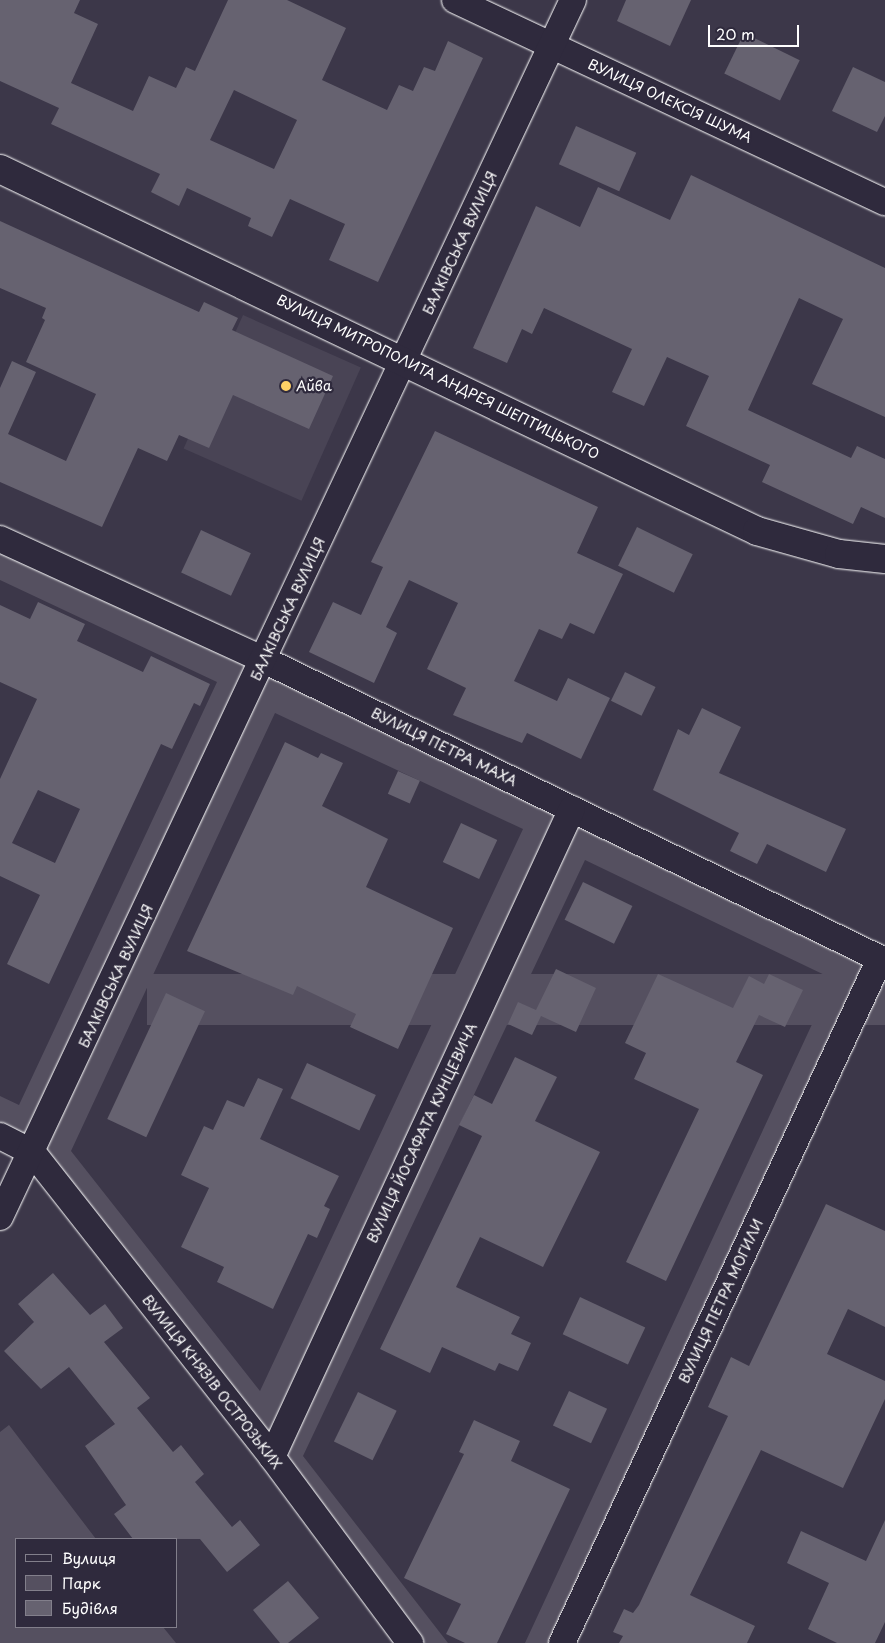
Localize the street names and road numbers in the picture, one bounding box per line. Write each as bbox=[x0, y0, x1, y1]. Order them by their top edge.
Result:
street label: ВУЛИЦЯ ОЛЕКСІЯ ШУМА bbox=[584, 55, 756, 147]
street label: БАЛКІВСЬКА ВУЛИЦЯ bbox=[420, 169, 500, 317]
street label: ВУЛИЦЯ МИТРОПОЛИТА АНДРЕЯ ШЕПТИЦЬКОГО bbox=[273, 291, 603, 463]
street label: БАЛКІВСЬКА ВУЛИЦЯ bbox=[248, 535, 328, 683]
street label: ВУЛИЦЯ ПЕТРА МАХА bbox=[369, 704, 519, 790]
street label: БАЛКІВСЬКА ВУЛИЦЯ bbox=[76, 902, 156, 1050]
street label: ВУЛИЦЯ ЙОСАФАТА КУНЦЕВИЧА bbox=[363, 1020, 481, 1246]
street label: ВУЛИЦЯ ПЕТРА МОГИЛИ bbox=[675, 1216, 767, 1386]
street label: ВУЛИЦЯ КНЯЗІВ ОСТРОЗЬКИХ bbox=[139, 1292, 285, 1472]

